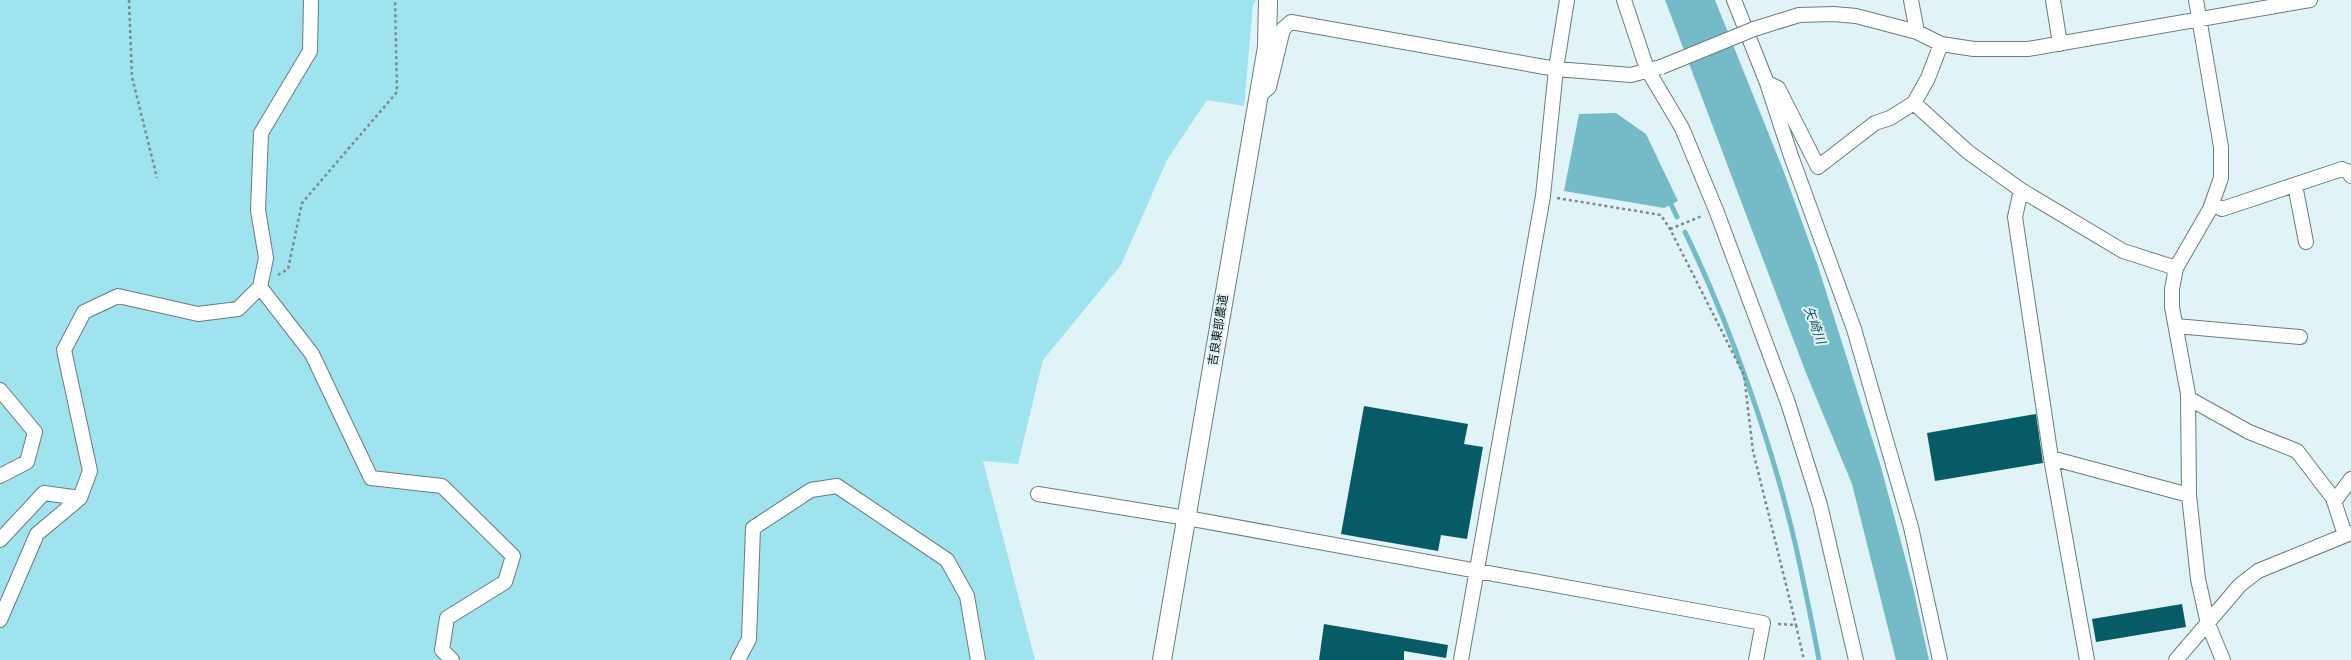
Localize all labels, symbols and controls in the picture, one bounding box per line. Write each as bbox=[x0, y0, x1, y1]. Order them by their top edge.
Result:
street label: 吉良東部農道 bbox=[1205, 293, 1231, 367]
water label: 矢崎川 bbox=[1801, 304, 1829, 348]

